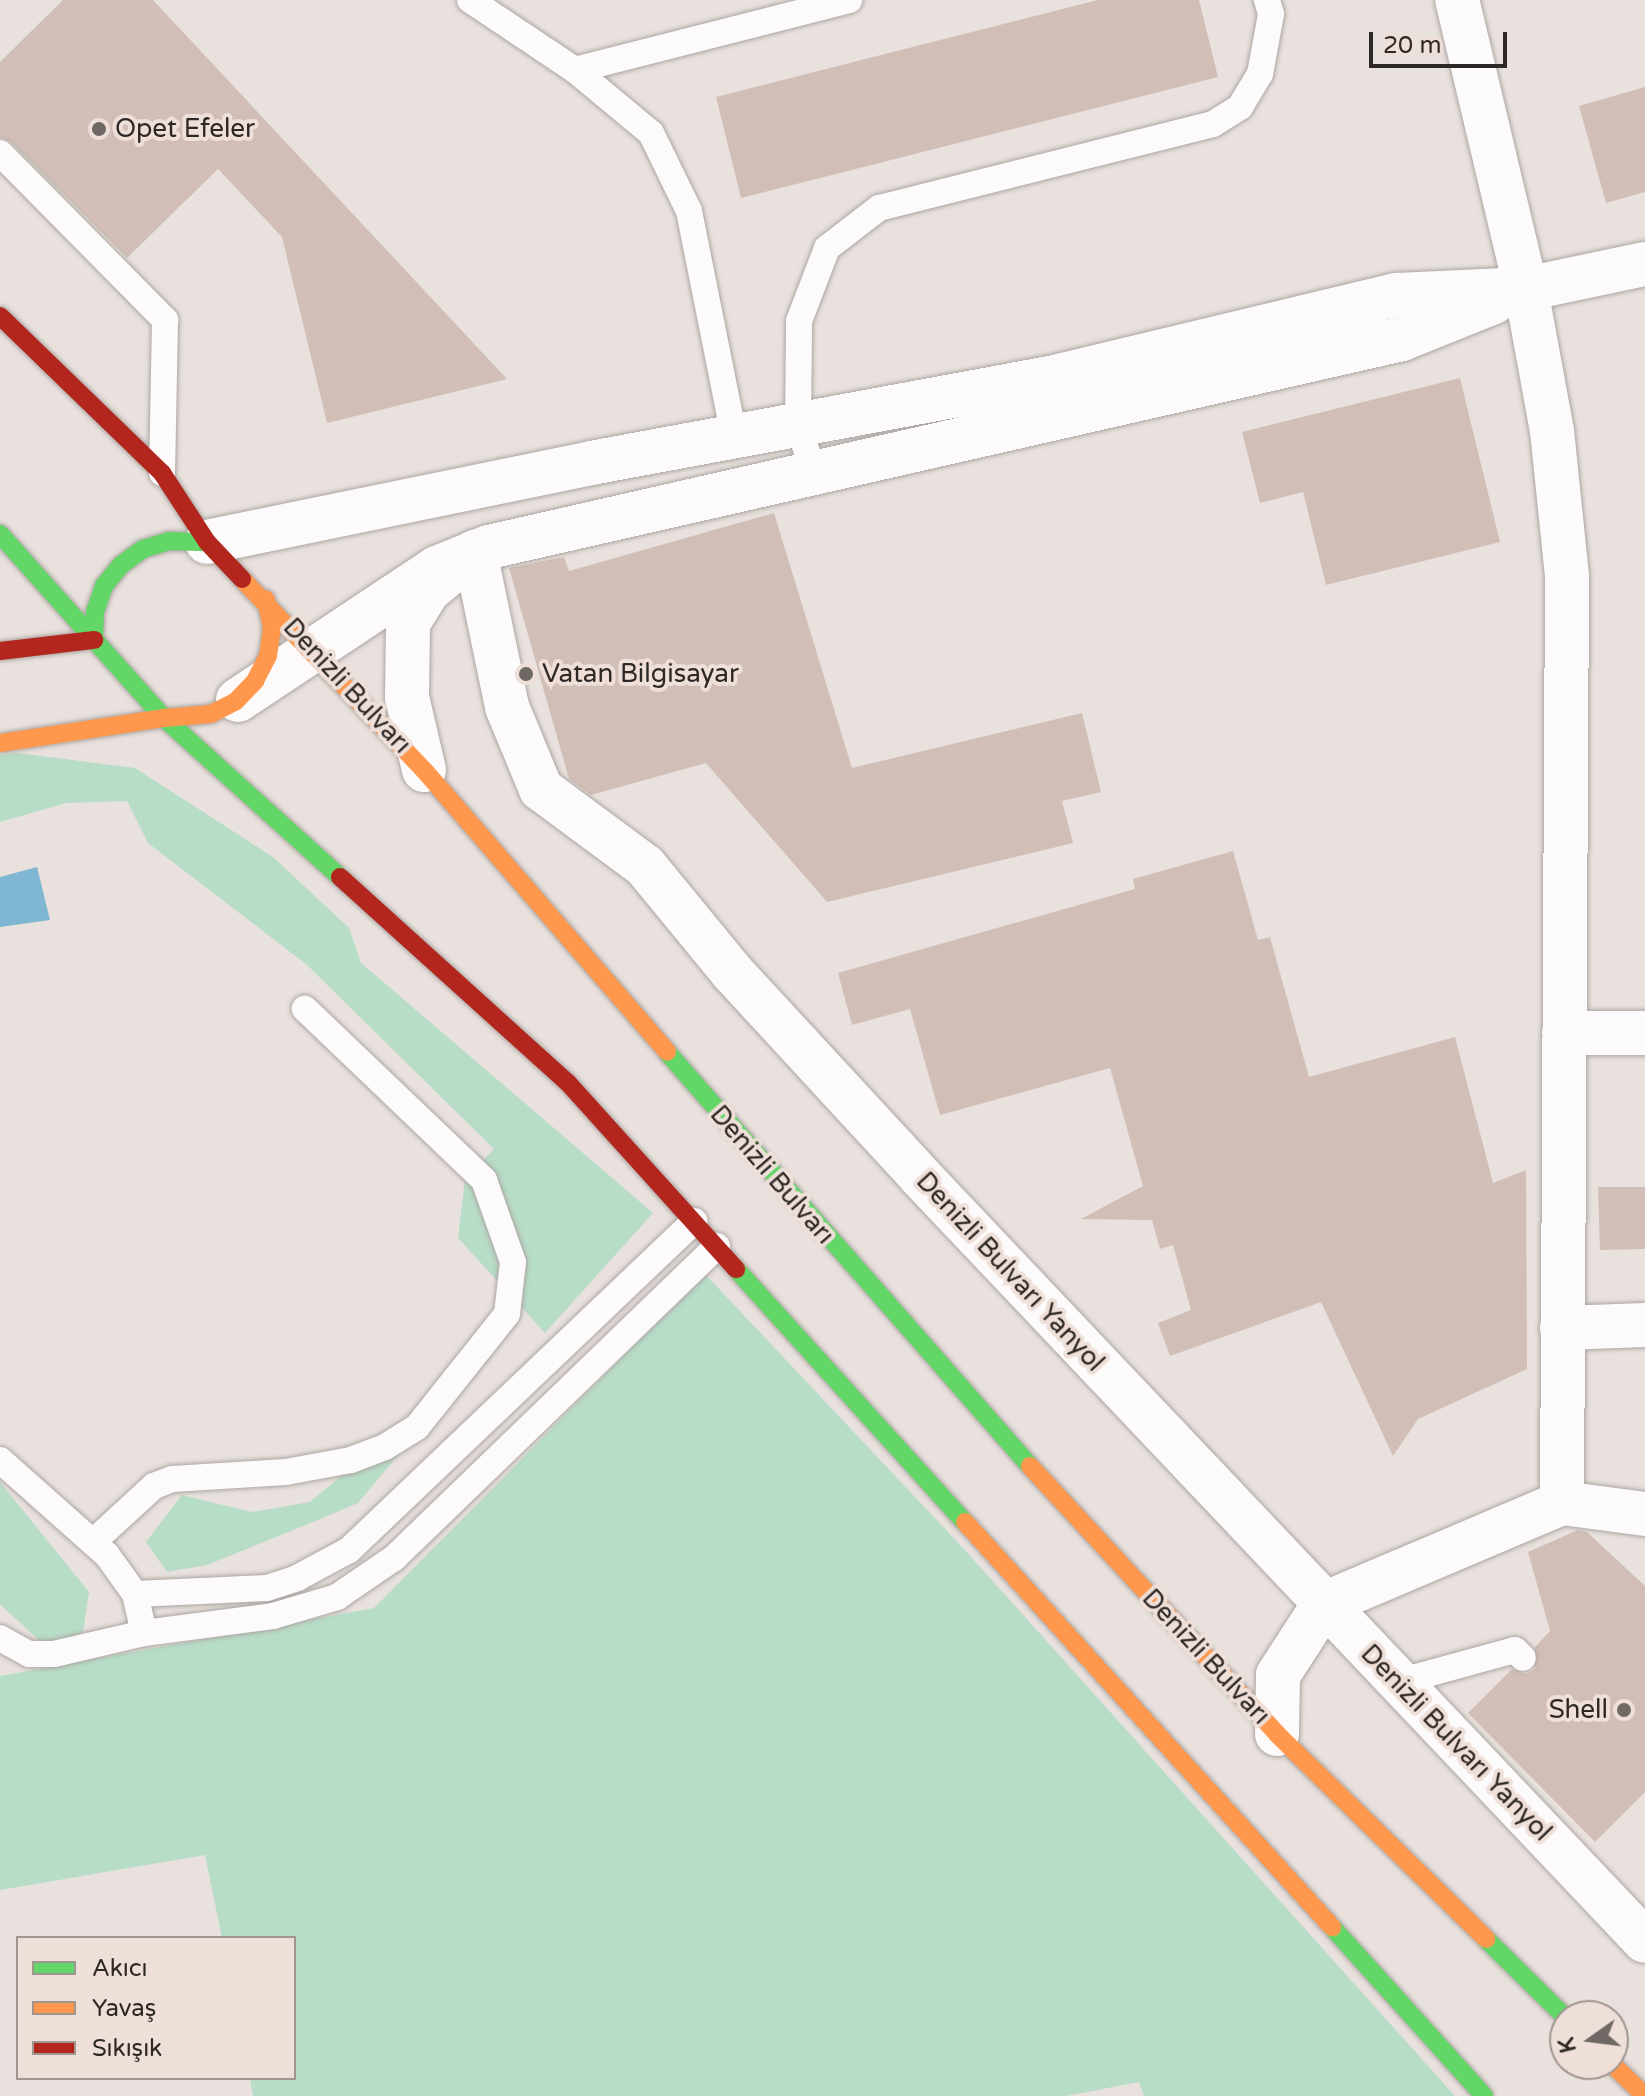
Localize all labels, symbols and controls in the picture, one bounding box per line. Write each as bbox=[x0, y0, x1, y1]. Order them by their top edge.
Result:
scale bar bbox=[1373, 16, 1511, 66]
text: 20 m bbox=[1383, 31, 1441, 60]
place label: Opet Efeler bbox=[115, 113, 255, 145]
marker: Opet Efeler bbox=[90, 120, 108, 138]
street label: Denizli Bulvarı bbox=[276, 612, 418, 760]
place label: Vatan Bilgisayar bbox=[542, 658, 739, 690]
marker: Vatan Bilgisayar bbox=[517, 665, 535, 683]
street label: Denizli Bulvarı bbox=[703, 1099, 841, 1251]
street label: Denizli Bulvarı Yanyol bbox=[910, 1166, 1110, 1378]
street label: Denizli Bulvarı bbox=[1135, 1583, 1277, 1731]
street label: Denizli Bulvarı Yanyol bbox=[1354, 1638, 1558, 1848]
place label: Shell bbox=[1549, 1694, 1608, 1726]
marker: Shell bbox=[1615, 1701, 1633, 1719]
legend bbox=[16, 1936, 296, 2080]
text: Akıcı bbox=[92, 1954, 148, 1983]
text: Yavaş bbox=[92, 1994, 156, 2023]
north arrow bbox=[1549, 2000, 1629, 2080]
text: Sıkışık bbox=[92, 2034, 162, 2063]
text: K bbox=[1553, 2035, 1582, 2056]

